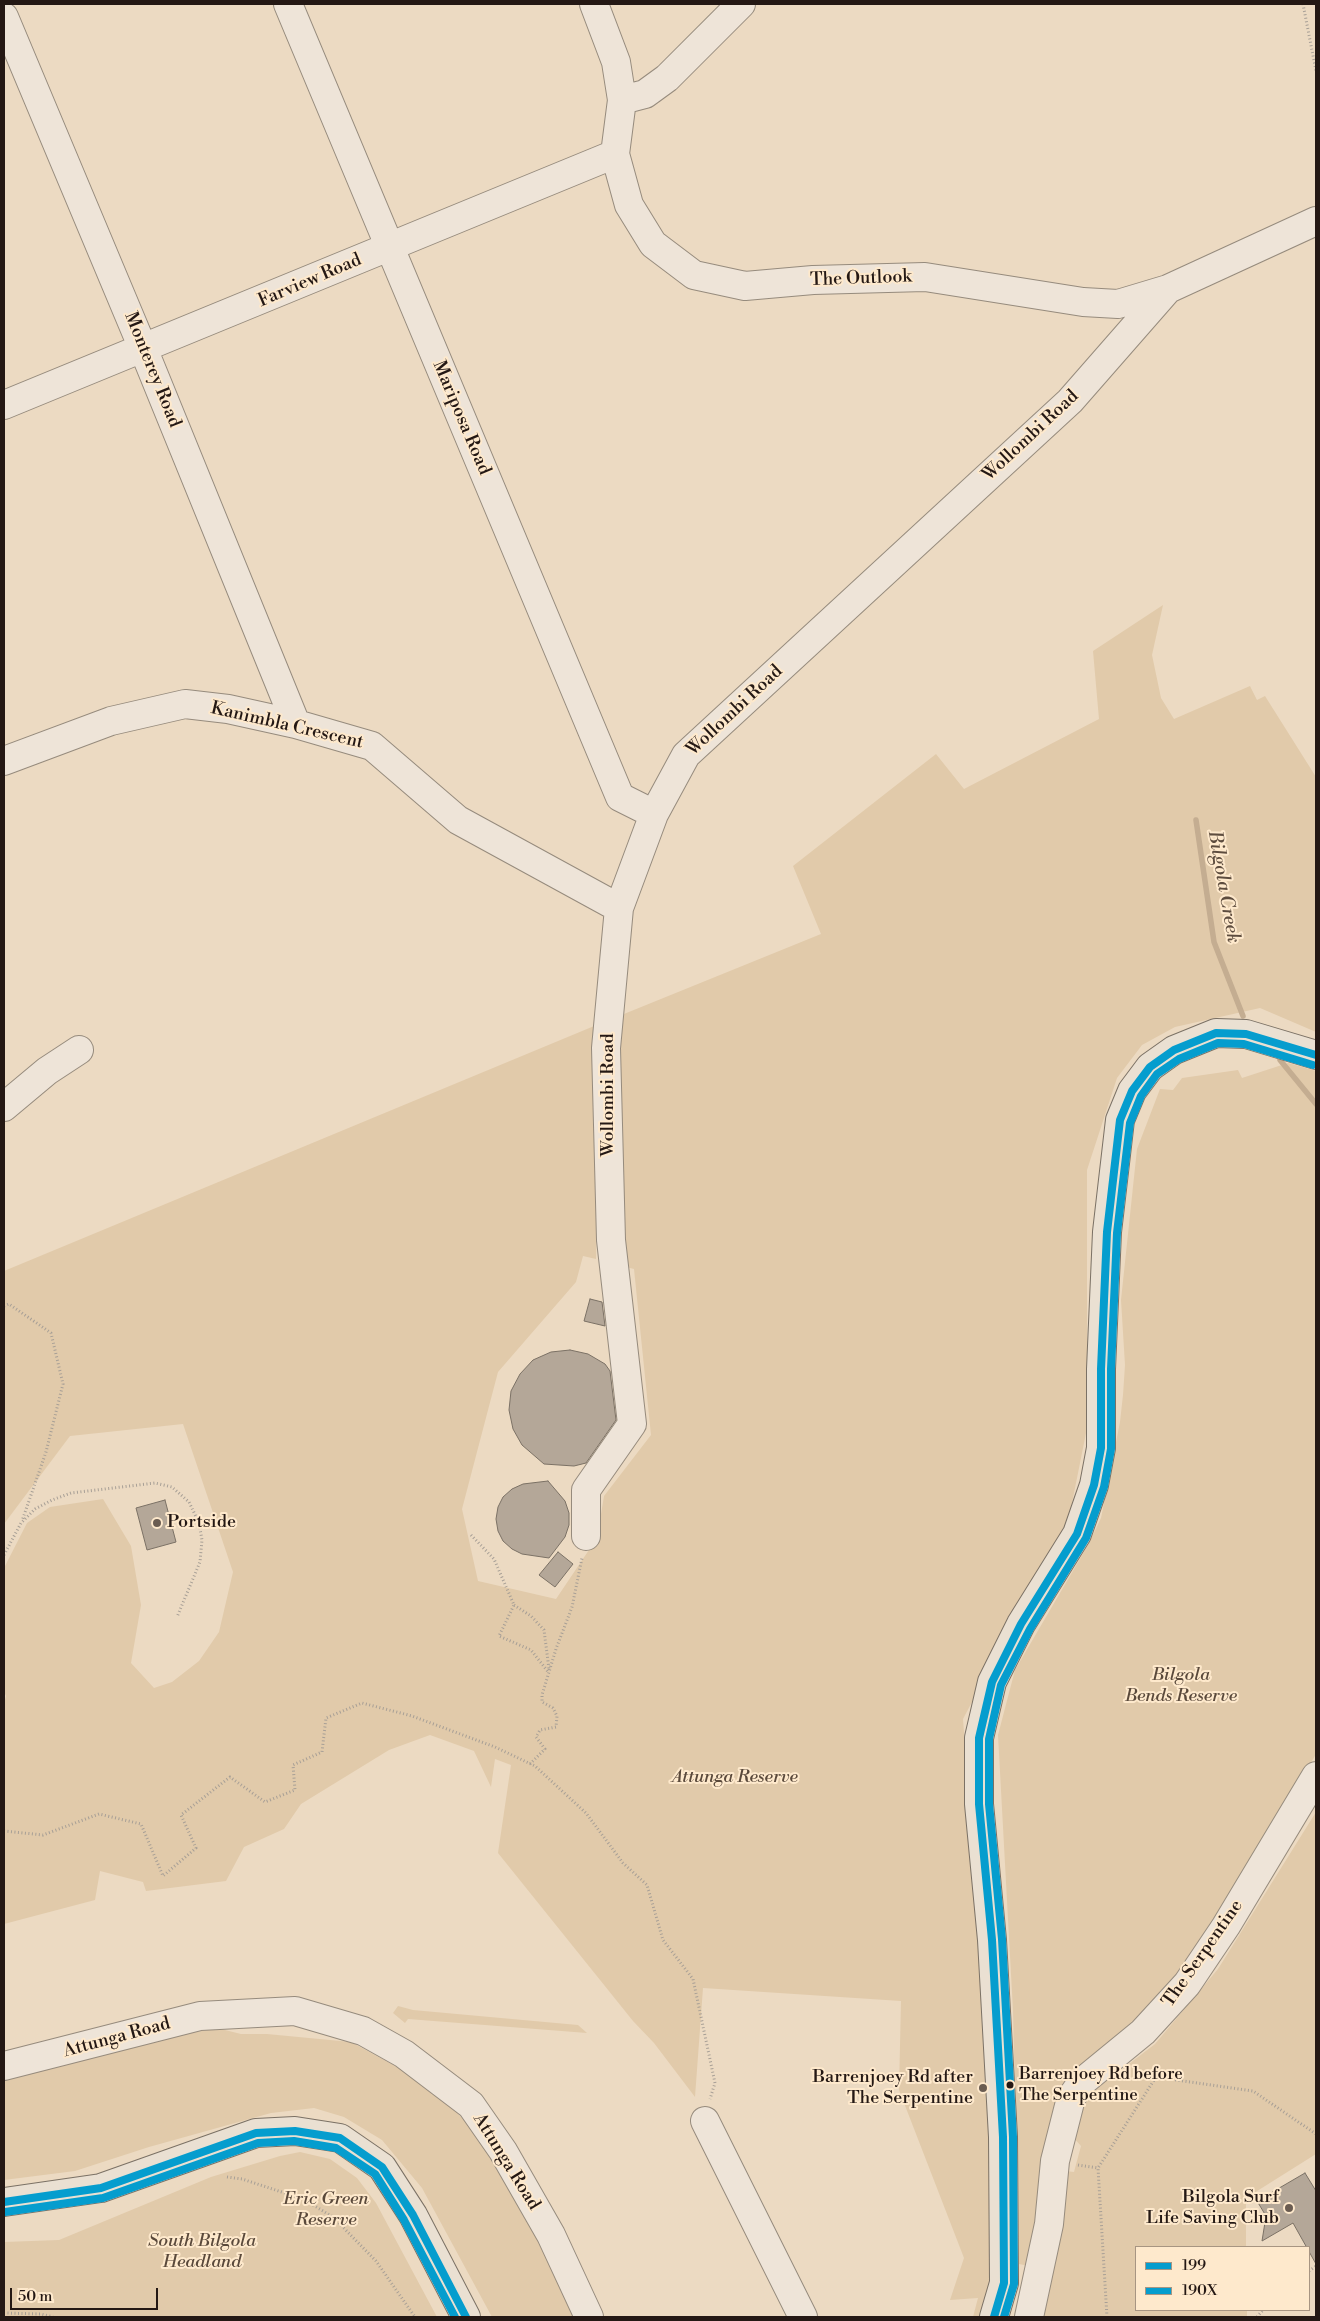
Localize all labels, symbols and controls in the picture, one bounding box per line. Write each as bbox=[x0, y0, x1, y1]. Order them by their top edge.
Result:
street label: Farview Road bbox=[255, 250, 365, 312]
street label: The Outlook bbox=[810, 266, 912, 292]
street label: Monterey Road bbox=[119, 309, 185, 431]
street label: Mariposa Road bbox=[427, 358, 495, 478]
street label: Wollombi Road bbox=[979, 386, 1083, 486]
street label: Wollombi Road bbox=[683, 661, 787, 761]
street label: Kanimbla Crescent bbox=[209, 698, 365, 754]
water label: Bilgola Creek bbox=[1202, 829, 1244, 945]
street label: Wollombi Road bbox=[598, 1033, 620, 1157]
place label: Portside bbox=[167, 1512, 236, 1534]
marker: Portside bbox=[151, 1517, 163, 1529]
park label: Bilgola Bends Reserve bbox=[1125, 1665, 1237, 1708]
park label: Attunga Reserve bbox=[672, 1767, 798, 1789]
street label: The Serpentine bbox=[1158, 1896, 1248, 2012]
street label: Attunga Road bbox=[61, 2013, 173, 2063]
place label: Barrenjoey Rd before The Serpentine bbox=[1019, 2065, 1183, 2105]
place label: Barrenjoey Rd after The Serpentine bbox=[812, 2067, 973, 2110]
marker: Barrenjoey Rd before The Serpentine bbox=[1005, 2080, 1015, 2090]
marker: Barrenjoey Rd after The Serpentine bbox=[977, 2082, 989, 2094]
street label: Attunga Road bbox=[468, 2110, 544, 2214]
place label: Bilgola Surf Life Saving Club bbox=[1146, 2187, 1279, 2230]
park label: Eric Green Reserve bbox=[283, 2189, 369, 2232]
marker: Bilgola Surf Life Saving Club bbox=[1283, 2202, 1295, 2214]
park label: South Bilgola Headland bbox=[148, 2231, 256, 2274]
legend bbox=[1135, 2246, 1310, 2311]
text: 199 bbox=[1182, 2256, 1206, 2275]
scale bar bbox=[12, 2278, 160, 2310]
text: 190X bbox=[1182, 2281, 1217, 2300]
text: 50 m bbox=[18, 2287, 52, 2306]

